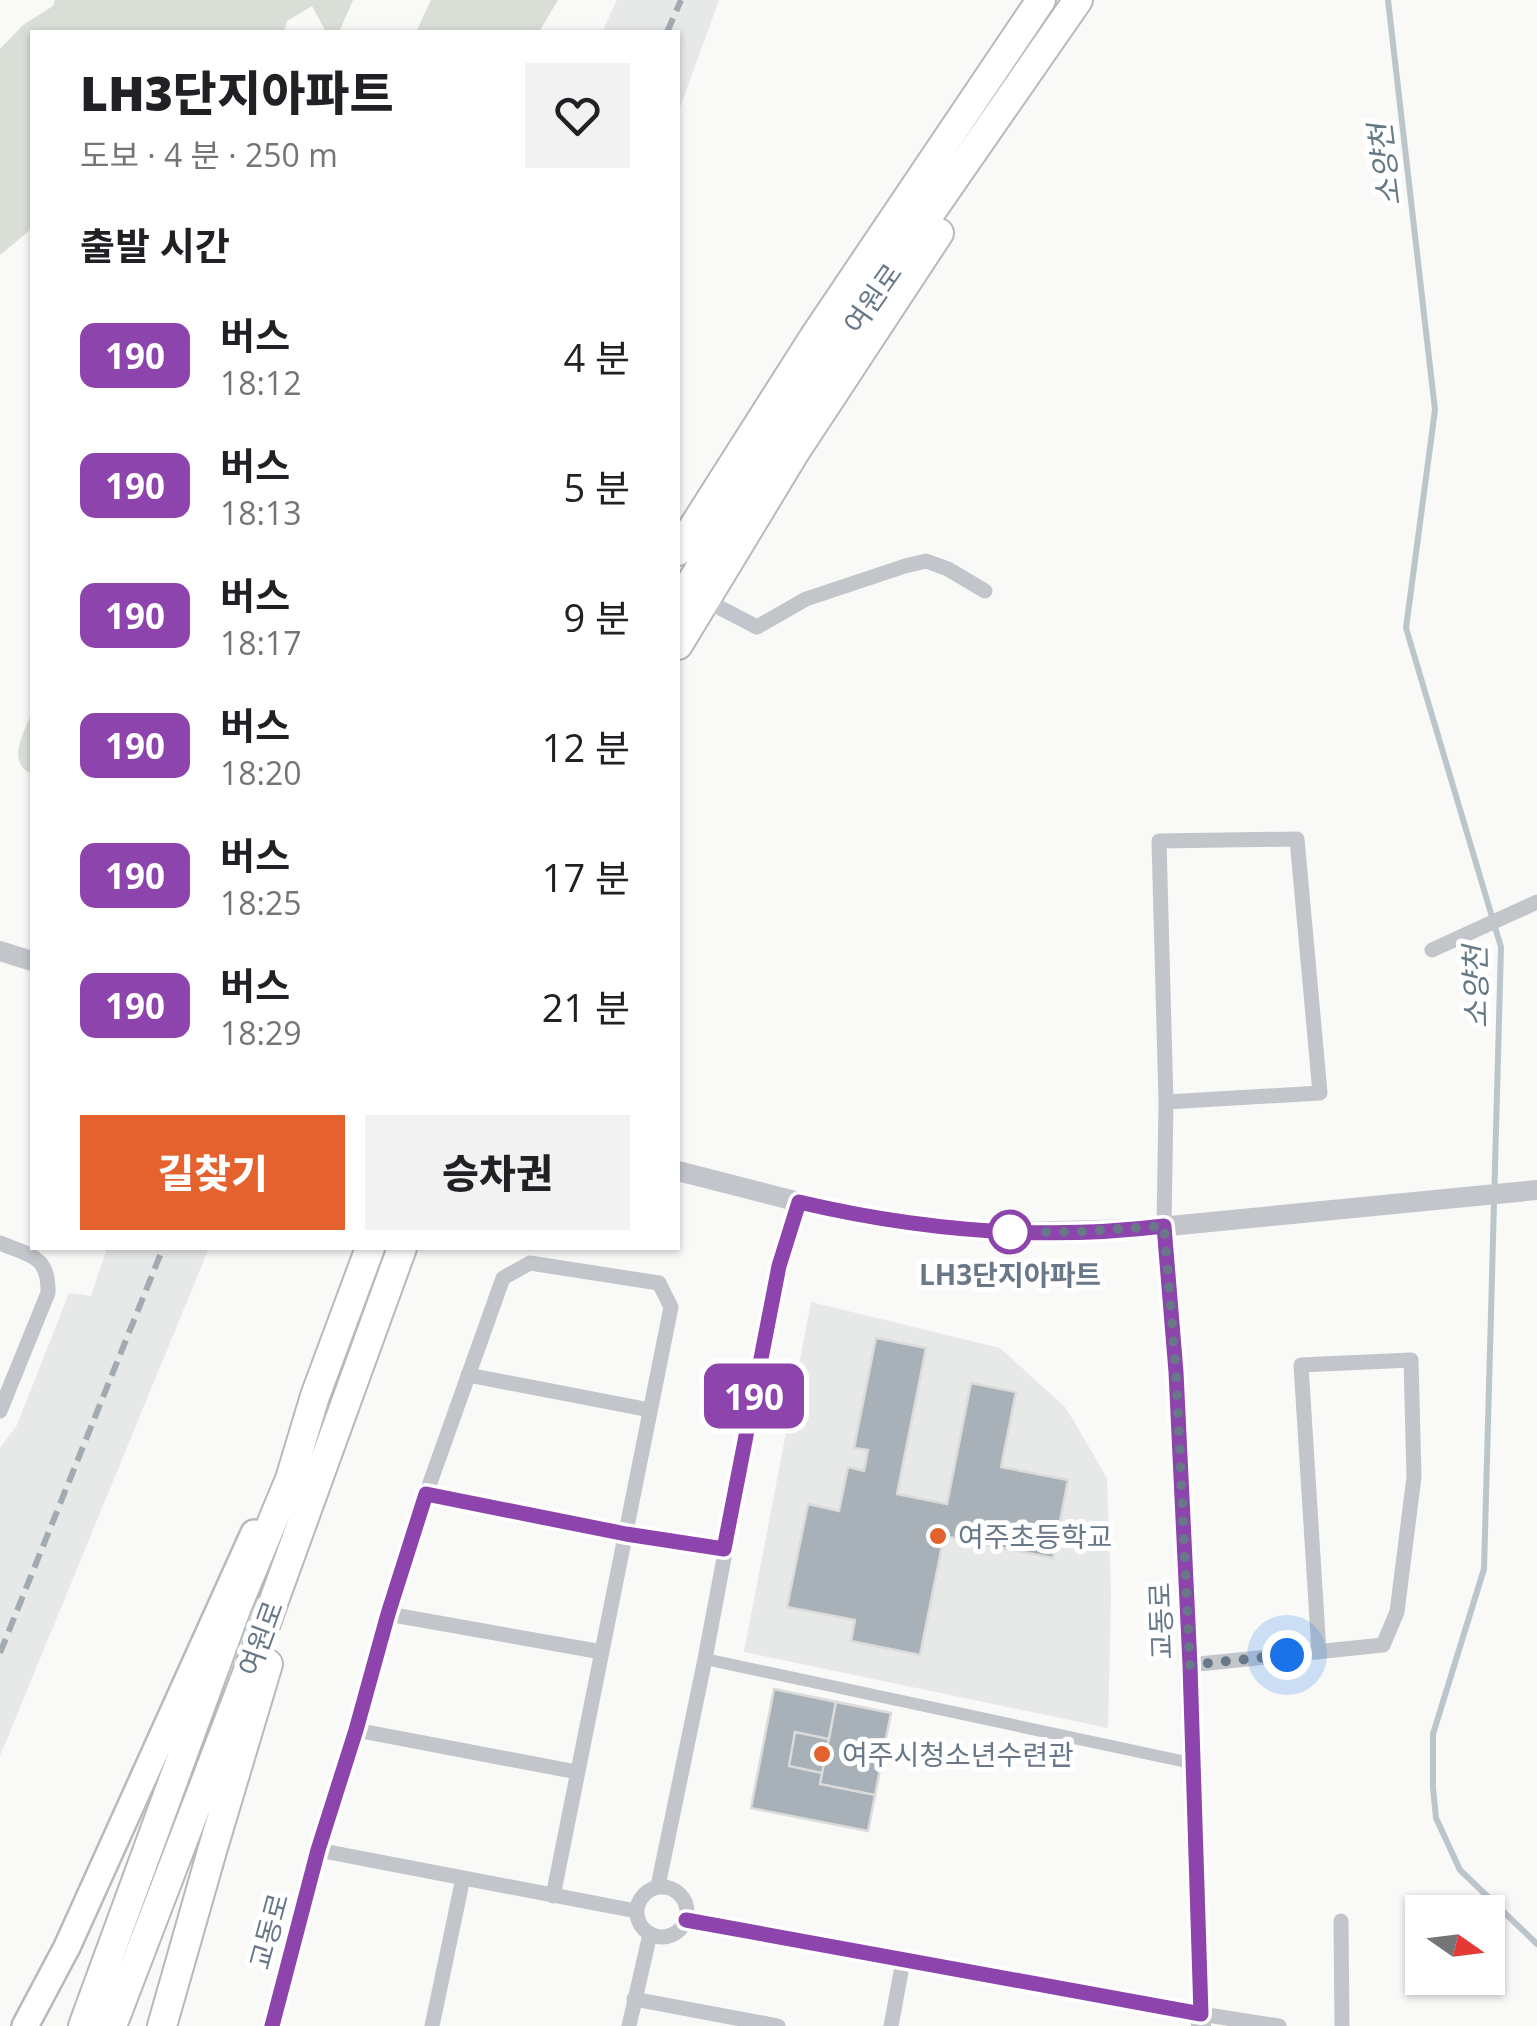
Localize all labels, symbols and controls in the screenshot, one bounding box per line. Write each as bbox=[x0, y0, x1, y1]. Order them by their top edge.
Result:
text: LH3단지아파트 bbox=[80, 60, 394, 125]
button: heart bbox=[525, 63, 630, 168]
water label: 소양천 bbox=[1358, 118, 1409, 209]
text: 도보 · 4 분 · 250 m bbox=[80, 133, 338, 176]
text: 출발 시간 bbox=[80, 219, 230, 271]
street label: 여원로 bbox=[834, 255, 910, 341]
text: 버스 bbox=[220, 309, 290, 361]
text: 4 분 bbox=[563, 331, 630, 383]
text: 190 bbox=[105, 332, 165, 379]
text: 18:12 bbox=[220, 361, 302, 404]
text: 버스 bbox=[220, 439, 290, 491]
text: 5 분 bbox=[563, 461, 630, 513]
text: 190 bbox=[105, 462, 165, 509]
text: 18:13 bbox=[220, 491, 302, 534]
text: 버스 bbox=[220, 569, 290, 621]
text: 9 분 bbox=[563, 591, 630, 643]
text: 190 bbox=[105, 592, 165, 639]
text: 18:17 bbox=[220, 621, 302, 664]
text: 버스 bbox=[220, 699, 290, 751]
text: 12 분 bbox=[542, 721, 630, 773]
text: 190 bbox=[105, 722, 165, 769]
text: 18:20 bbox=[220, 751, 302, 794]
text: 버스 bbox=[220, 829, 290, 881]
text: 17 분 bbox=[542, 851, 630, 903]
text: 190 bbox=[105, 852, 165, 899]
text: 18:25 bbox=[220, 881, 302, 924]
water label: 소양천 bbox=[1454, 942, 1496, 1029]
text: 버스 bbox=[220, 959, 290, 1011]
text: 21 분 bbox=[542, 981, 630, 1033]
text: 190 bbox=[105, 982, 165, 1029]
text: 18:29 bbox=[220, 1011, 302, 1054]
button: 길찾기 bbox=[80, 1115, 345, 1230]
button: 승차권 bbox=[365, 1115, 630, 1230]
marker: LH3단지아파트 bbox=[989, 1211, 1031, 1253]
place label: LH3단지아파트 bbox=[919, 1255, 1101, 1293]
line badge: 190 bbox=[696, 1364, 812, 1428]
text: 190 bbox=[724, 1373, 784, 1420]
place label: 여주초등학교 bbox=[958, 1517, 1113, 1555]
marker: 여주초등학교 bbox=[927, 1525, 949, 1547]
street label: 교동로 bbox=[1140, 1582, 1180, 1660]
street label: 여원로 bbox=[229, 1595, 291, 1681]
your location bbox=[1262, 1630, 1312, 1680]
place label: 여주시청소년수련관 bbox=[842, 1735, 1074, 1773]
marker: 여주시청소년수련관 bbox=[811, 1743, 833, 1765]
street label: 교동로 bbox=[240, 1889, 296, 1973]
north arrow bbox=[1405, 1895, 1505, 1995]
map controls bbox=[1405, 1895, 1505, 1995]

